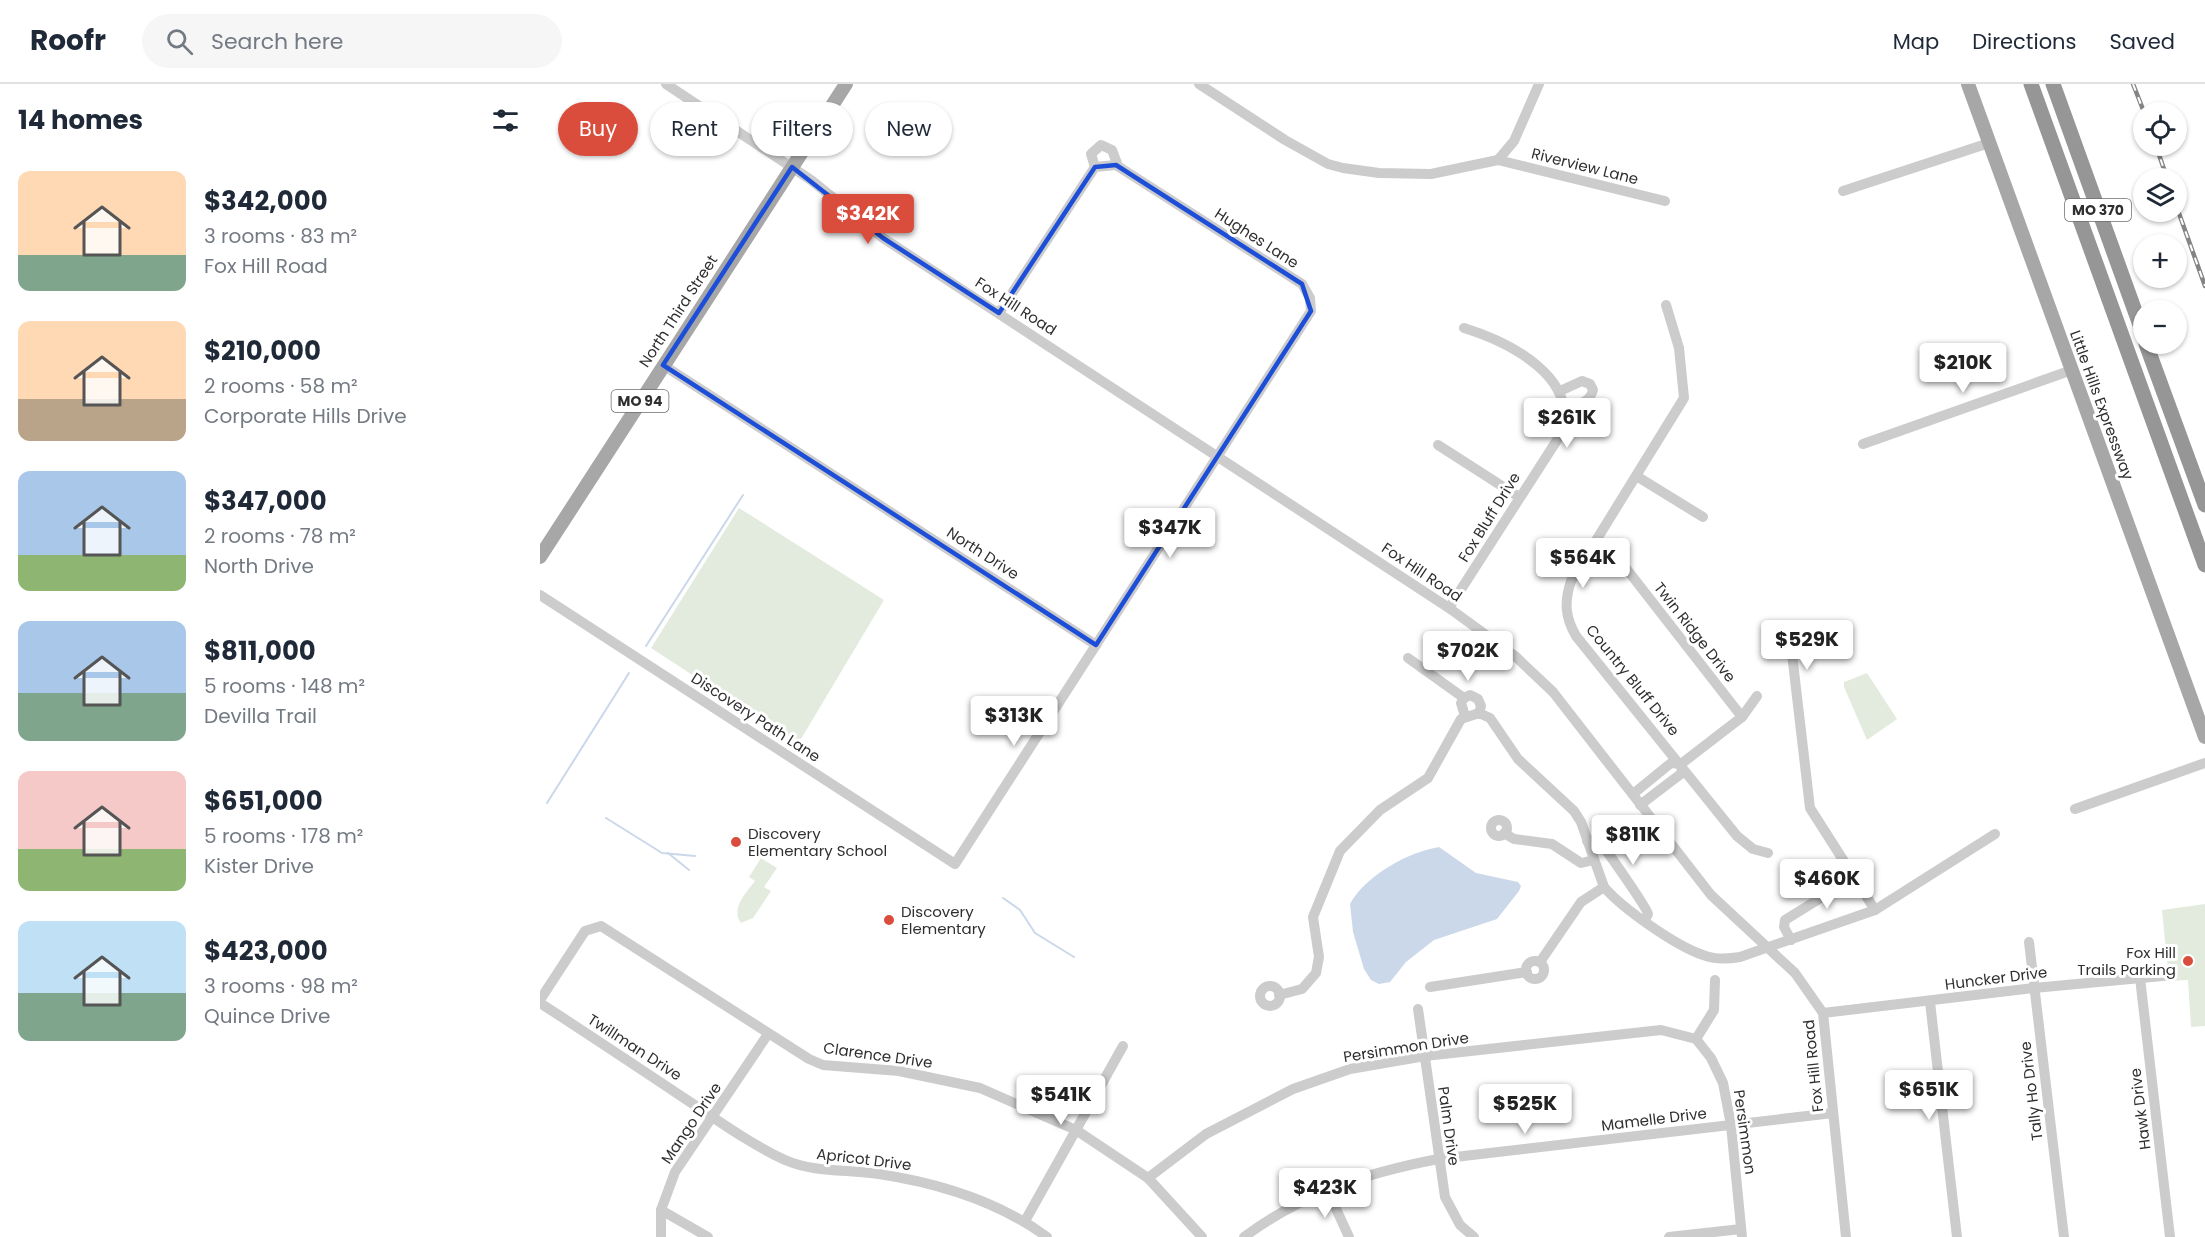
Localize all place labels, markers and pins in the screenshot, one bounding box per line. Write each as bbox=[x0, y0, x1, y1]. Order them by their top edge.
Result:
pin: $342K bbox=[826, 194, 910, 245]
pin: $210K bbox=[1921, 343, 2005, 394]
pin: $261K bbox=[1525, 398, 1609, 449]
pin: $347K bbox=[1128, 508, 1212, 559]
pin: $564K bbox=[1541, 538, 1625, 589]
pin: $529K bbox=[1765, 620, 1849, 671]
pin: $702K bbox=[1426, 631, 1510, 682]
pin: $313K bbox=[972, 696, 1056, 747]
pin: $811K bbox=[1591, 815, 1675, 866]
place label: Discovery Elementary School bbox=[748, 823, 887, 861]
marker: Discovery Elementary School bbox=[729, 835, 743, 849]
pin: $460K bbox=[1785, 859, 1869, 910]
place label: Discovery Elementary bbox=[901, 901, 986, 939]
marker: Discovery Elementary bbox=[882, 913, 896, 927]
place label: Fox Hill Trails Parking bbox=[2077, 942, 2176, 980]
marker: Fox Hill Trails Parking bbox=[2181, 954, 2195, 968]
pin: $651K bbox=[1887, 1070, 1971, 1121]
pin: $541K bbox=[1019, 1075, 1103, 1126]
pin: $525K bbox=[1483, 1084, 1567, 1135]
pin: $423K bbox=[1283, 1168, 1367, 1219]

